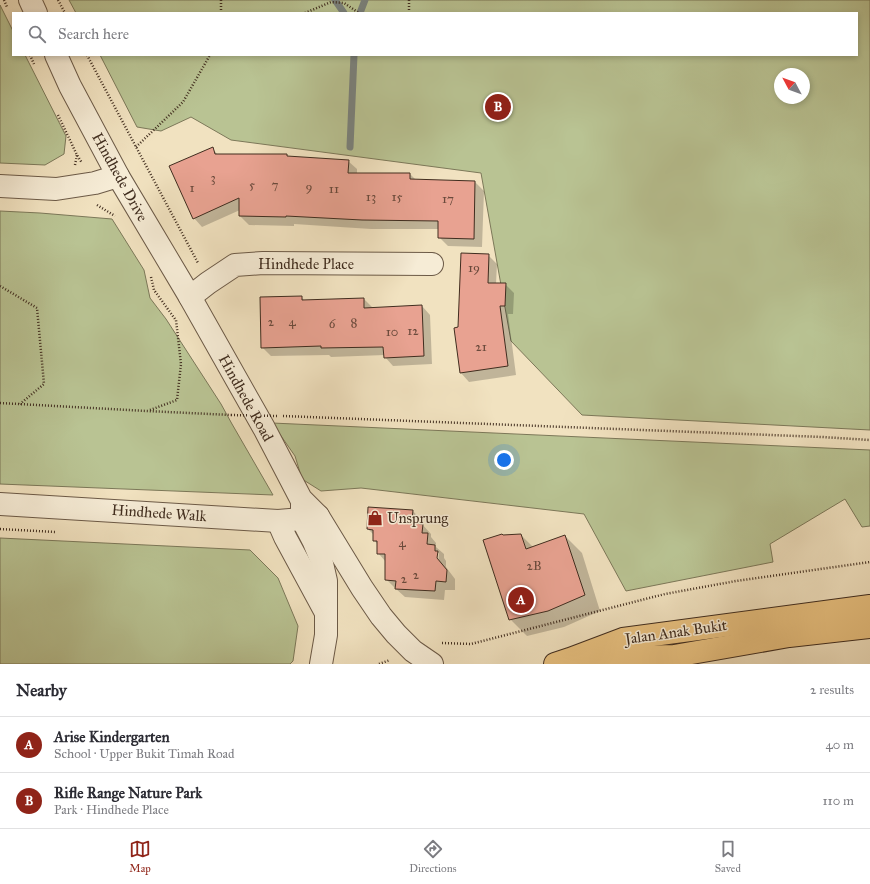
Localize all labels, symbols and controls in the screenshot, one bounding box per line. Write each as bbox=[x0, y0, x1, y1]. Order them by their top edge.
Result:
search box bbox=[12, 12, 858, 56]
icon: search bbox=[26, 23, 48, 45]
text: Search here bbox=[58, 25, 129, 43]
north arrow bbox=[774, 68, 810, 104]
pin: B bbox=[485, 92, 511, 122]
street label: Hindhede Drive bbox=[88, 129, 152, 225]
house number: 3 bbox=[210, 170, 216, 186]
house number: 5 bbox=[249, 177, 255, 193]
house number: 7 bbox=[272, 177, 279, 193]
house number: 9 bbox=[306, 179, 313, 195]
house number: 1 bbox=[189, 180, 195, 196]
house number: 11 bbox=[329, 181, 339, 197]
house number: 13 bbox=[366, 189, 376, 205]
house number: 15 bbox=[391, 189, 403, 205]
house number: 17 bbox=[442, 191, 454, 207]
street label: Hindhede Place bbox=[258, 255, 354, 273]
house number: 19 bbox=[468, 260, 480, 276]
house number: 2 bbox=[268, 314, 275, 330]
house number: 4 bbox=[288, 314, 296, 330]
house number: 8 bbox=[351, 315, 358, 331]
house number: 6 bbox=[329, 316, 336, 332]
house number: 12 bbox=[407, 323, 419, 339]
house number: 10 bbox=[386, 324, 398, 340]
house number: 21 bbox=[475, 339, 487, 355]
street label: Hindhede Road bbox=[215, 352, 277, 445]
your location bbox=[494, 450, 514, 470]
street label: Hindhede Walk bbox=[111, 501, 207, 525]
shop icon: Unsprung bbox=[366, 509, 384, 527]
place label: Unsprung bbox=[387, 509, 449, 527]
house number: 4 bbox=[398, 535, 406, 551]
house number: 2B bbox=[526, 558, 542, 574]
house number: 2 bbox=[413, 567, 420, 583]
house number: 2 bbox=[401, 571, 408, 587]
pin: A bbox=[508, 585, 534, 615]
street label: Jalan Anak Bukit bbox=[622, 616, 729, 649]
text: Nearby bbox=[16, 680, 67, 701]
text: 2 results bbox=[810, 682, 854, 698]
text: Arise Kindergarten bbox=[54, 728, 170, 746]
text: A bbox=[25, 737, 33, 753]
text: 40 m bbox=[825, 737, 854, 753]
text: School · Upper Bukit Timah Road bbox=[54, 746, 235, 762]
text: Rifle Range Nature Park bbox=[54, 784, 202, 802]
text: B bbox=[25, 793, 33, 809]
text: 110 m bbox=[822, 793, 854, 809]
text: Park · Hindhede Place bbox=[54, 802, 169, 818]
tab: Map bbox=[129, 838, 151, 875]
tab: Directions bbox=[409, 838, 457, 875]
tab: Saved bbox=[715, 838, 741, 875]

